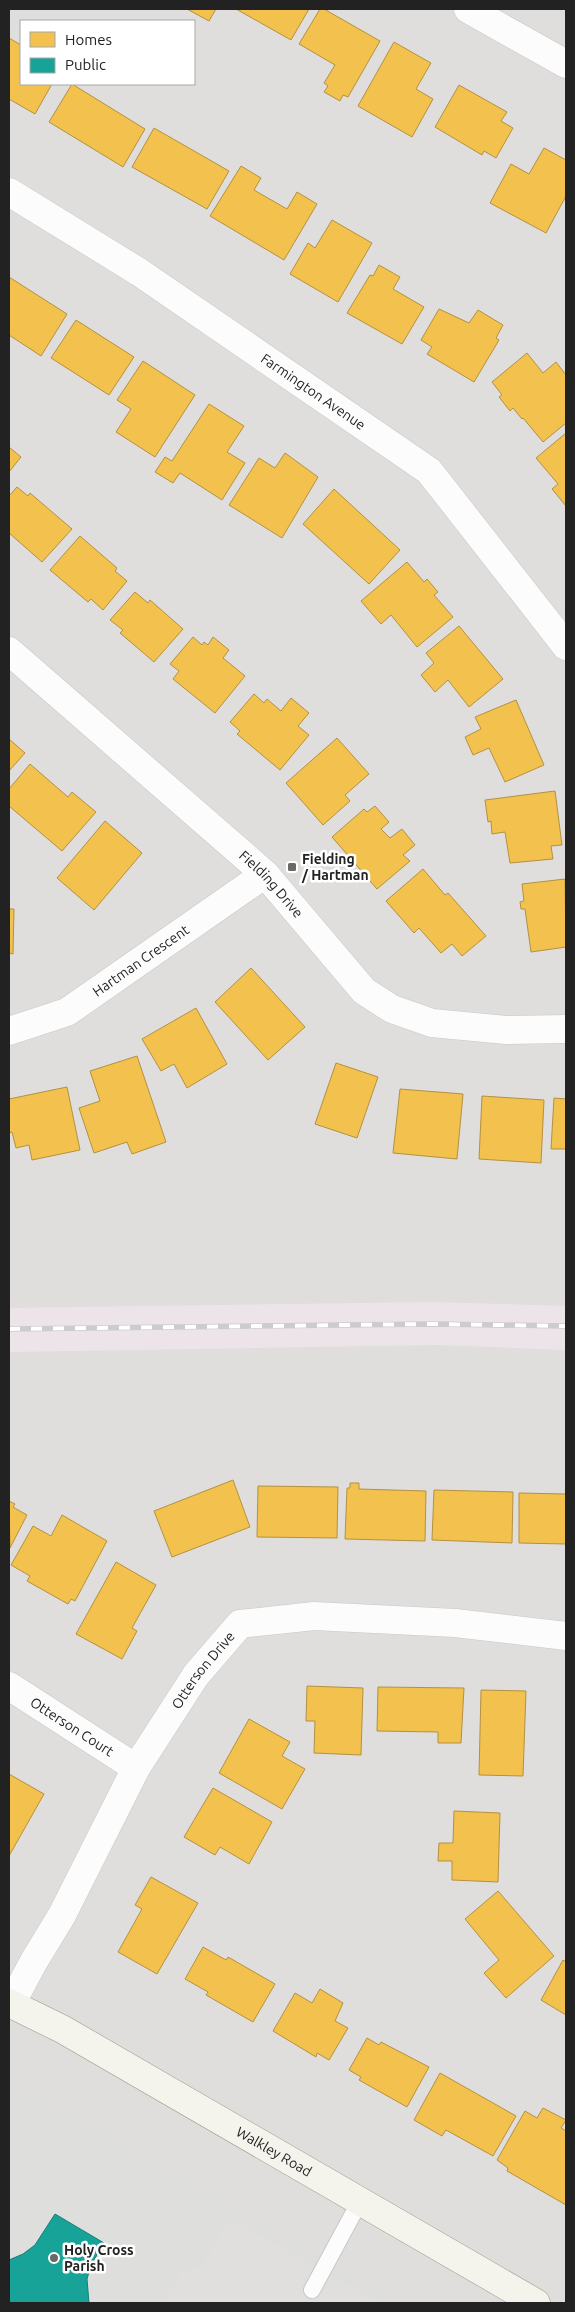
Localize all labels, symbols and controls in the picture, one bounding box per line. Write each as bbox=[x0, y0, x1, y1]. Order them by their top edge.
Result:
legend bbox=[20, 20, 195, 85]
text: Homes bbox=[65, 31, 112, 48]
text: Public bbox=[65, 56, 106, 73]
street label: Farmington Avenue bbox=[258, 350, 369, 433]
street label: Fielding Drive bbox=[236, 847, 306, 921]
place label: Fielding / Hartman bbox=[301, 851, 369, 883]
marker: Fielding / Hartman bbox=[286, 861, 298, 873]
street label: Hartman Crescent bbox=[90, 921, 192, 1000]
street label: Otterson Drive bbox=[168, 1628, 238, 1712]
street label: Otterson Court bbox=[27, 1694, 117, 1760]
street label: Walkley Road bbox=[234, 2124, 315, 2180]
place label: Holy Cross Parish bbox=[64, 2242, 134, 2274]
marker: Holy Cross Parish bbox=[48, 2252, 60, 2264]

